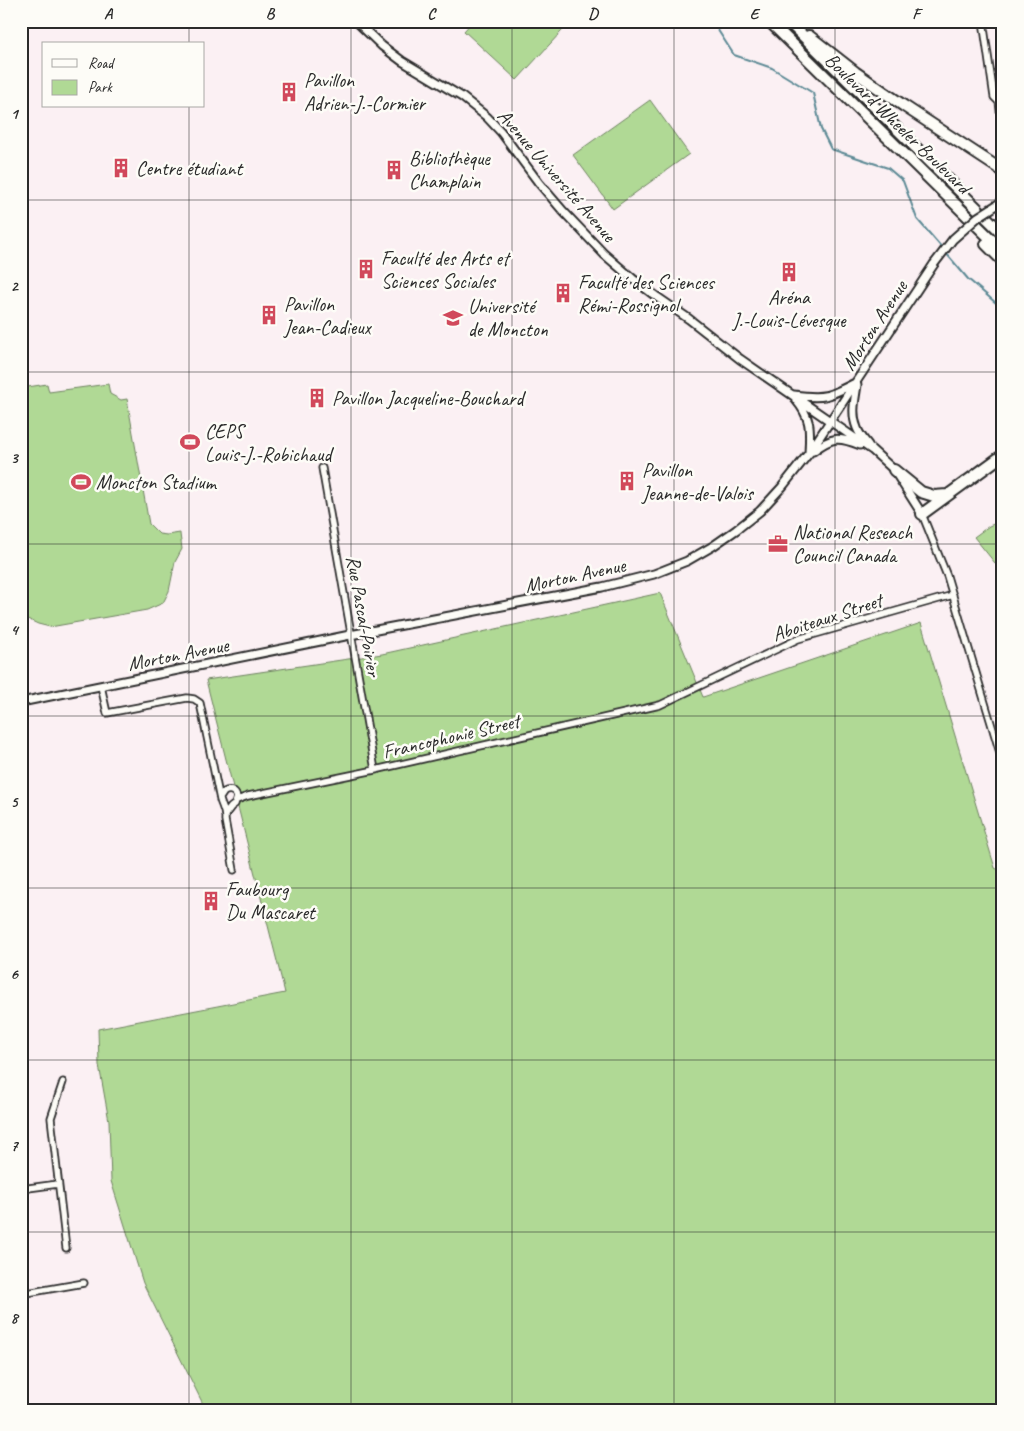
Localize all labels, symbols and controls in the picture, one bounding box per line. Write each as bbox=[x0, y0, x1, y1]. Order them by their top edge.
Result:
text: A bbox=[104, 4, 114, 24]
text: B bbox=[266, 4, 276, 24]
text: C bbox=[427, 4, 437, 24]
text: D bbox=[588, 4, 599, 24]
text: E bbox=[750, 4, 761, 24]
text: F bbox=[912, 4, 923, 24]
legend bbox=[42, 42, 205, 108]
street label: Boulevard Wheeler Boulevard bbox=[820, 47, 978, 202]
text: Road bbox=[88, 54, 115, 73]
place label: Pavillon Adrien-J.-Cormier bbox=[304, 68, 427, 116]
text: Park bbox=[88, 78, 113, 97]
building icon: Pavillon Adrien-J.-Cormier bbox=[278, 81, 300, 103]
text: 1 bbox=[10, 104, 19, 124]
street label: Avenue Université Avenue bbox=[492, 104, 622, 248]
place label: Bibliothèque Champlain bbox=[409, 146, 491, 194]
place label: Centre étudiant bbox=[136, 156, 244, 181]
building icon: Centre étudiant bbox=[110, 157, 132, 179]
building icon: Bibliothèque Champlain bbox=[383, 159, 405, 181]
place label: Faculté des Arts et Sciences Sociales bbox=[381, 246, 512, 294]
building icon: Faculté des Arts et Sciences Sociales bbox=[355, 258, 377, 280]
building icon: Aréna J.-Louis-Lévesque bbox=[778, 261, 800, 283]
place label: Faculté des Sciences Rémi-Rossignol bbox=[578, 270, 716, 318]
street label: Morton Avenue bbox=[836, 274, 914, 375]
text: 2 bbox=[10, 276, 19, 296]
building icon: Faculté des Sciences Rémi-Rossignol bbox=[552, 282, 574, 304]
place label: Aréna J.-Louis-Lévesque bbox=[731, 285, 847, 333]
place label: Pavillon Jean-Cadieux bbox=[283, 292, 373, 340]
place label: Université de Moncton bbox=[468, 294, 549, 342]
building icon: Pavillon Jean-Cadieux bbox=[258, 304, 280, 326]
school or university icon: Université de Moncton bbox=[442, 307, 464, 329]
place label: Pavillon Jacqueline-Bouchard bbox=[332, 386, 527, 411]
building icon: Pavillon Jacqueline-Bouchard bbox=[306, 387, 328, 409]
place label: CEPS Louis-J.-Robichaud bbox=[205, 419, 334, 467]
sports icon: CEPS Louis-J.-Robichaud bbox=[179, 431, 201, 453]
text: 3 bbox=[10, 448, 19, 468]
place label: Pavillon Jeanne-de-Valois bbox=[641, 458, 755, 506]
place label: Moncton Stadium bbox=[96, 470, 218, 495]
building icon: Pavillon Jeanne-de-Valois bbox=[616, 470, 638, 492]
sports icon: Moncton Stadium bbox=[70, 471, 92, 493]
place label: National Reseach Council Canada bbox=[793, 520, 913, 568]
office icon: National Reseach Council Canada bbox=[767, 533, 789, 555]
street label: Morton Avenue bbox=[523, 552, 629, 598]
street label: Rue Pascal-Poirier bbox=[341, 554, 387, 680]
street label: Aboiteaux Street bbox=[769, 587, 888, 647]
text: 4 bbox=[10, 620, 19, 640]
street label: Morton Avenue bbox=[126, 632, 232, 677]
street label: Francophonie Street bbox=[380, 708, 525, 764]
text: 5 bbox=[11, 792, 20, 812]
place label: Faubourg Du Mascaret bbox=[226, 877, 317, 925]
building icon: Faubourg Du Mascaret bbox=[200, 890, 222, 912]
text: 6 bbox=[10, 964, 19, 984]
text: 7 bbox=[10, 1136, 19, 1156]
text: 8 bbox=[10, 1308, 19, 1328]

